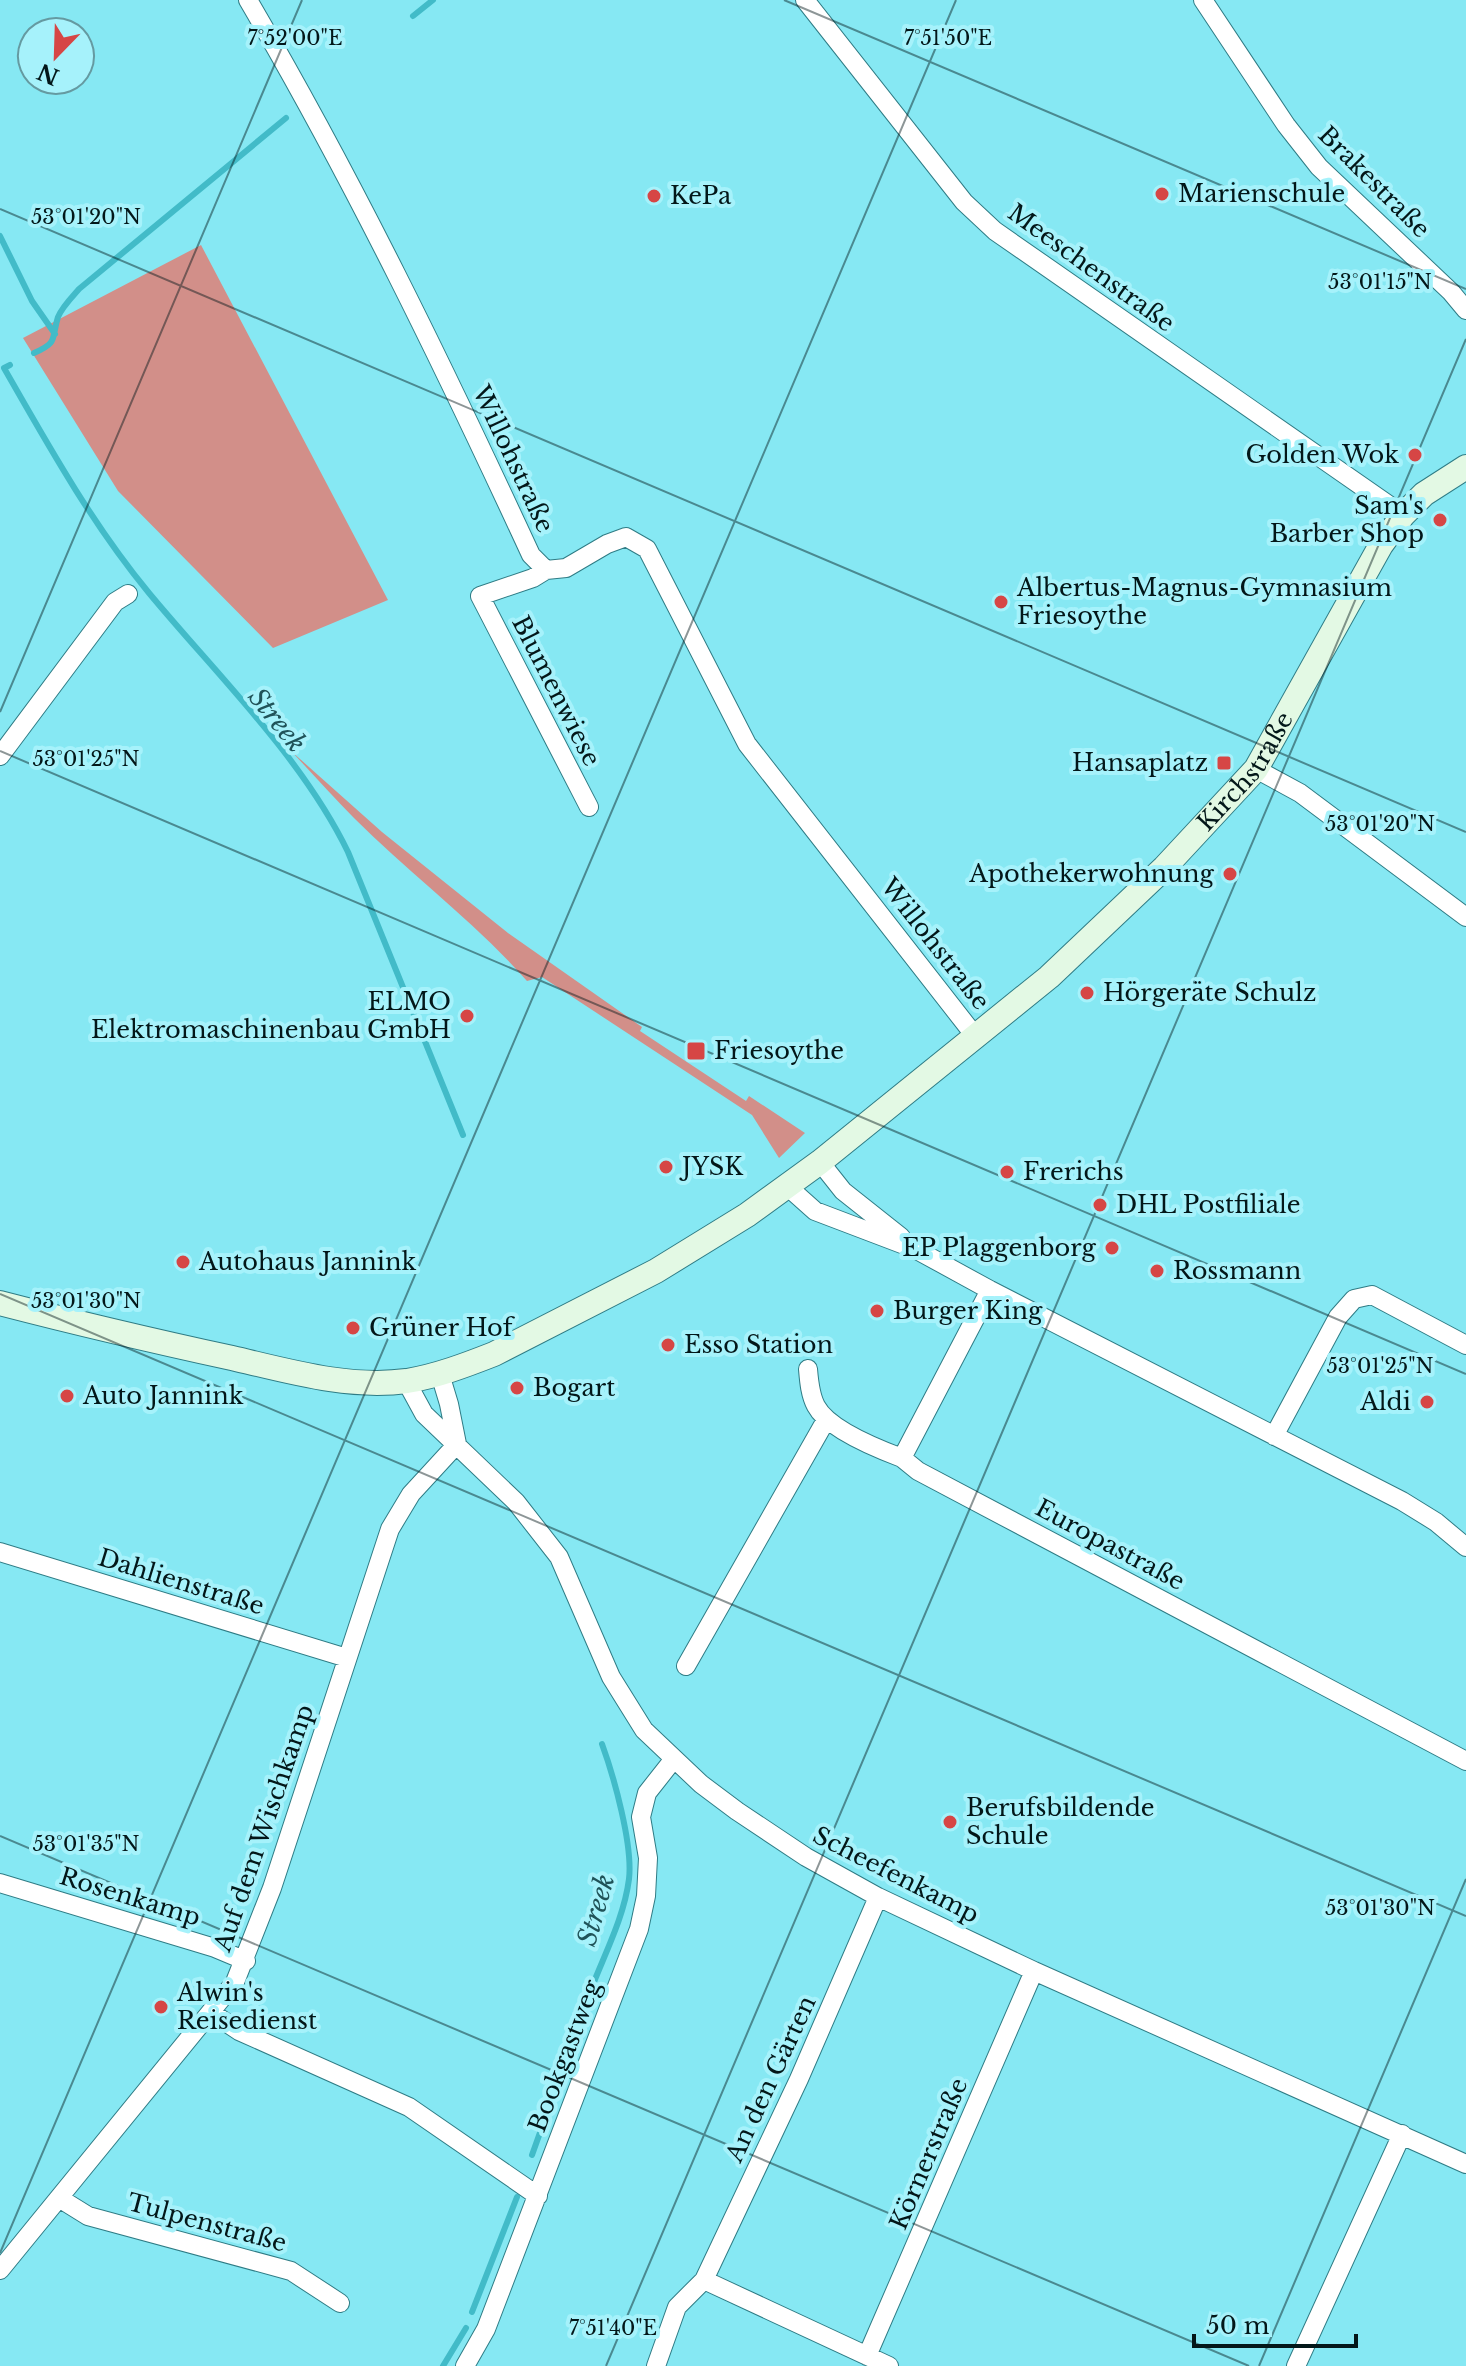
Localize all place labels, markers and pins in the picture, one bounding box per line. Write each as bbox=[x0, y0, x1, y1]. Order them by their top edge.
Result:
place label: Marienschule bbox=[1178, 179, 1345, 208]
place label: KePa bbox=[670, 181, 732, 210]
marker: Marienschule bbox=[1153, 185, 1171, 203]
marker: KePa bbox=[645, 187, 663, 205]
place label: Golden Wok bbox=[1245, 440, 1399, 469]
marker: Golden Wok bbox=[1406, 446, 1424, 464]
place label: Sam's Barber Shop bbox=[1270, 491, 1424, 548]
marker: Sam's Barber Shop bbox=[1431, 511, 1449, 529]
place label: Albertus-Magnus-Gymnasium Friesoythe bbox=[1016, 573, 1392, 630]
marker: Albertus-Magnus-Gymnasium Friesoythe bbox=[992, 593, 1010, 611]
place label: Hansaplatz bbox=[1072, 748, 1208, 777]
marker: Hansaplatz bbox=[1215, 754, 1233, 772]
place label: Apothekerwohnung bbox=[968, 859, 1215, 888]
marker: Apothekerwohnung bbox=[1221, 865, 1239, 883]
place label: Hörgeräte Schulz bbox=[1103, 978, 1316, 1007]
marker: Hörgeräte Schulz bbox=[1078, 984, 1096, 1002]
place label: ELMO Elektromaschinenbau GmbH bbox=[91, 987, 451, 1044]
marker: ELMO Elektromaschinenbau GmbH bbox=[458, 1007, 476, 1025]
place label: Friesoythe bbox=[714, 1036, 844, 1065]
marker: Friesoythe bbox=[685, 1040, 707, 1062]
place label: JYSK bbox=[679, 1152, 744, 1181]
place label: Frerichs bbox=[1023, 1157, 1124, 1186]
marker: JYSK bbox=[657, 1158, 675, 1176]
marker: Frerichs bbox=[998, 1163, 1016, 1181]
place label: DHL Postfiliale bbox=[1116, 1190, 1301, 1219]
marker: DHL Postfiliale bbox=[1091, 1196, 1109, 1214]
place label: EP Plaggenborg bbox=[902, 1233, 1097, 1262]
marker: EP Plaggenborg bbox=[1103, 1239, 1121, 1257]
place label: Autohaus Jannink bbox=[198, 1247, 416, 1276]
marker: Autohaus Jannink bbox=[174, 1253, 192, 1271]
place label: Rossmann bbox=[1173, 1256, 1301, 1285]
marker: Rossmann bbox=[1148, 1262, 1166, 1280]
place label: Burger King bbox=[893, 1296, 1043, 1325]
marker: Burger King bbox=[868, 1302, 886, 1320]
place label: Grüner Hof bbox=[369, 1313, 516, 1342]
marker: Grüner Hof bbox=[344, 1319, 362, 1337]
place label: Esso Station bbox=[684, 1330, 833, 1359]
marker: Esso Station bbox=[659, 1336, 677, 1354]
place label: Bogart bbox=[533, 1373, 615, 1402]
marker: Bogart bbox=[508, 1379, 526, 1397]
place label: Auto Jannink bbox=[82, 1381, 244, 1410]
marker: Auto Jannink bbox=[58, 1387, 76, 1405]
place label: Aldi bbox=[1359, 1387, 1411, 1416]
marker: Aldi bbox=[1418, 1393, 1436, 1411]
place label: Berufsbildende Schule bbox=[966, 1793, 1155, 1850]
marker: Berufsbildende Schule bbox=[941, 1813, 959, 1831]
place label: Alwin's Reisedienst bbox=[176, 1978, 317, 2035]
marker: Alwin's Reisedienst bbox=[152, 1998, 170, 2016]

